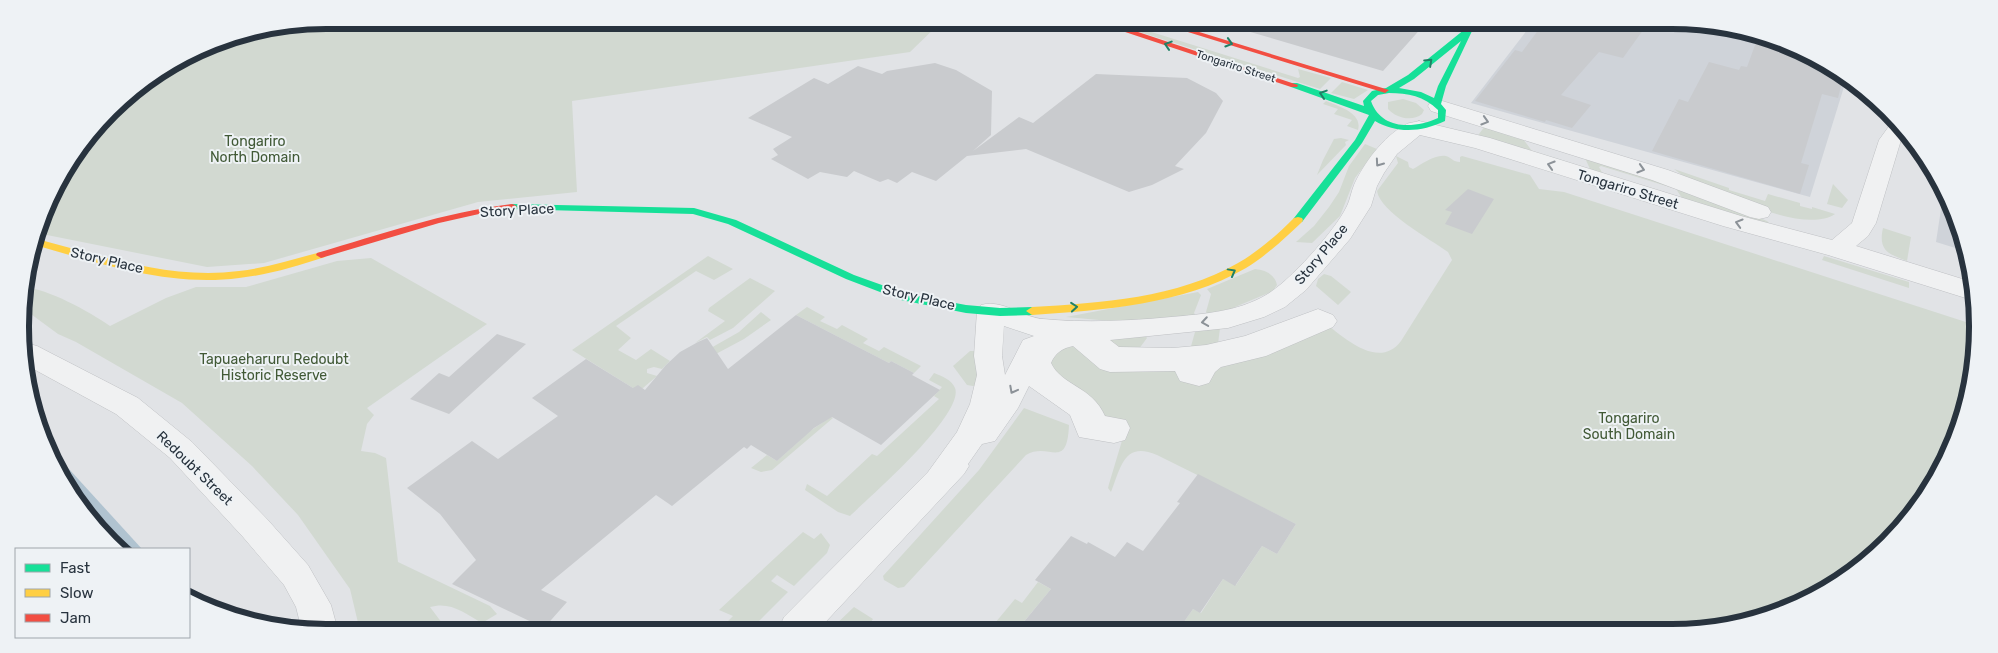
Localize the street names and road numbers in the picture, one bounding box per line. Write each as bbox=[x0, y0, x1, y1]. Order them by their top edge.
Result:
street label: Tongariro Street bbox=[1195, 48, 1278, 86]
street label: Tongariro Street bbox=[1575, 166, 1681, 213]
street label: Story Place bbox=[480, 200, 555, 221]
street label: Story Place bbox=[1291, 220, 1352, 288]
street label: Story Place bbox=[69, 244, 145, 277]
street label: Story Place bbox=[881, 281, 957, 314]
street label: Redoubt Street bbox=[153, 428, 237, 509]

